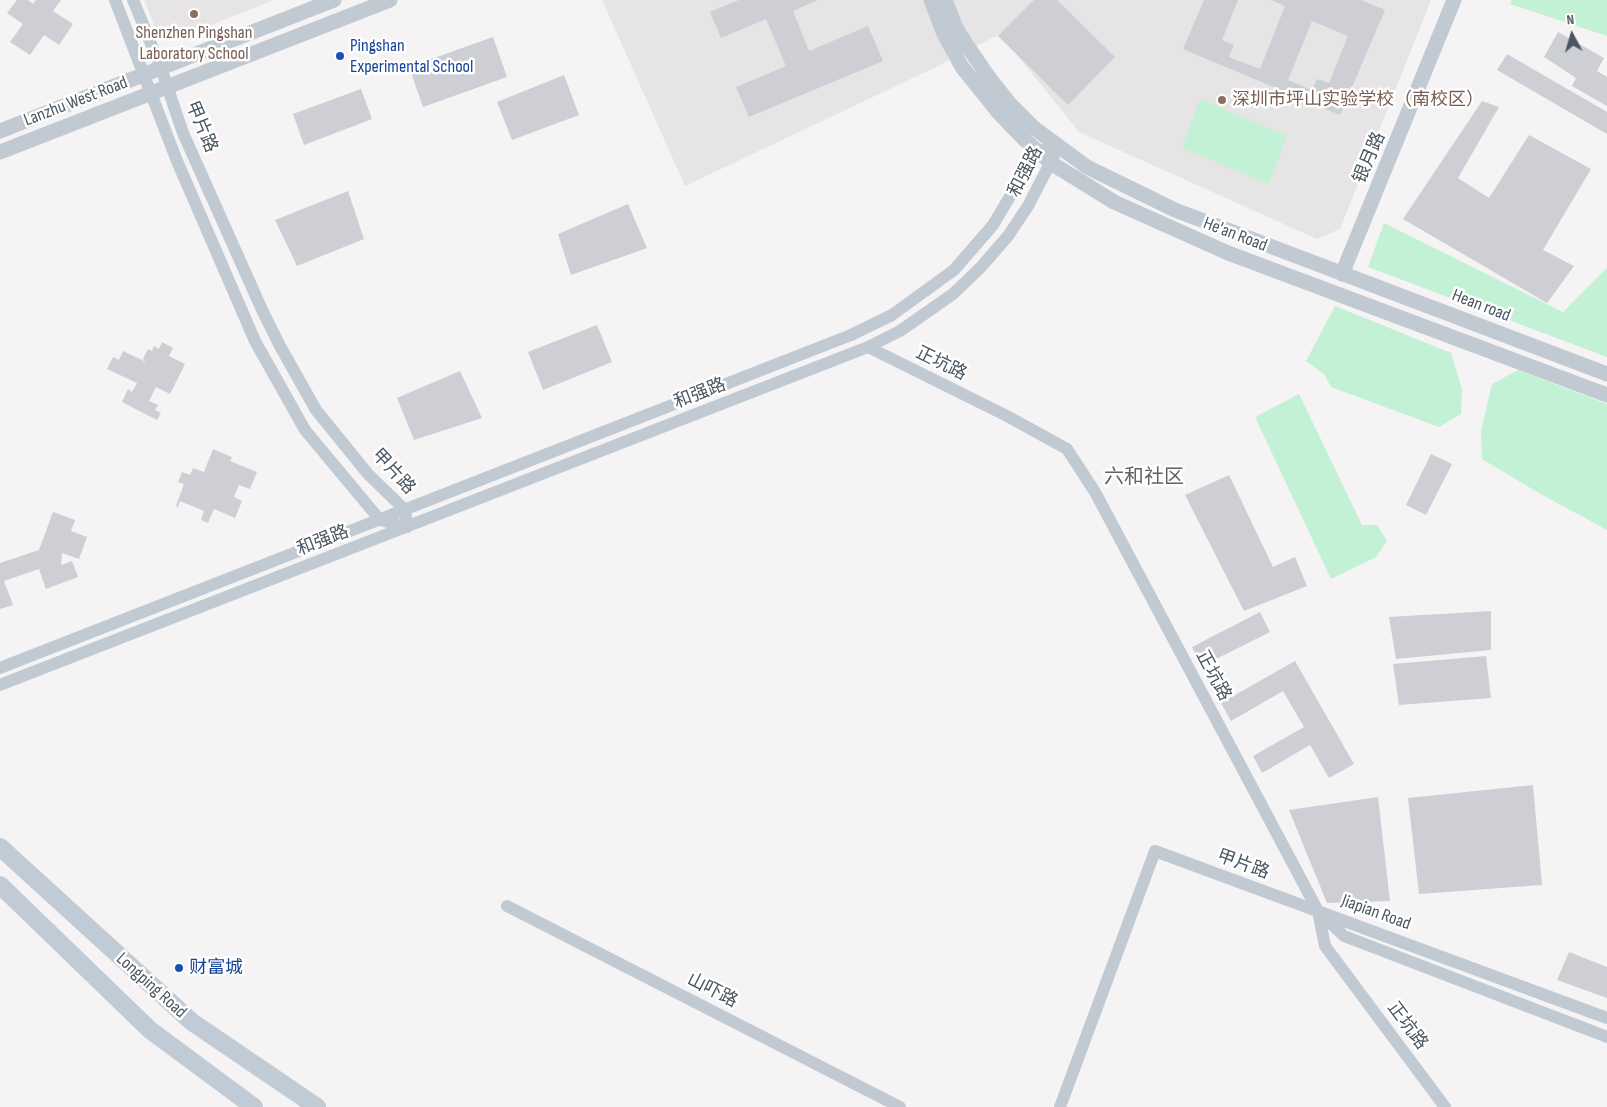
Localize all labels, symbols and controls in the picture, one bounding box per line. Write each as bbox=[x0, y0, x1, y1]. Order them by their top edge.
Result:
marker: Shenzhen Pingshan Laboratory School bbox=[188, 8, 200, 20]
north arrow bbox=[1547, 10, 1597, 60]
text: N bbox=[1566, 11, 1575, 28]
place label: Shenzhen Pingshan Laboratory School bbox=[136, 22, 252, 64]
place label: Pingshan Experimental School bbox=[350, 35, 473, 78]
marker: Pingshan Experimental School bbox=[334, 50, 346, 62]
street label: Lanzhu West Road bbox=[21, 72, 131, 132]
place label: 深圳市坪山实验学校（南校区） bbox=[1232, 89, 1484, 111]
marker: 深圳市坪山实验学校（南校区） bbox=[1216, 94, 1228, 106]
street label: 甲片路 bbox=[181, 98, 221, 156]
street label: 银月路 bbox=[1350, 129, 1390, 187]
street label: 和强路 bbox=[1004, 143, 1048, 201]
street label: He'an Road bbox=[1200, 213, 1270, 257]
street label: Hean road bbox=[1449, 285, 1513, 327]
street label: 正坑路 bbox=[912, 342, 970, 386]
street label: 和强路 bbox=[671, 374, 729, 414]
street label: 甲片路 bbox=[367, 445, 419, 499]
district label: 六和社区 bbox=[1104, 466, 1184, 490]
street label: 和强路 bbox=[294, 521, 352, 561]
street label: 正坑路 bbox=[1191, 647, 1235, 705]
street label: 甲片路 bbox=[1214, 846, 1272, 884]
street label: Jiapian Road bbox=[1338, 890, 1414, 936]
street label: Longping Road bbox=[111, 949, 191, 1023]
place label: 财富城 bbox=[189, 957, 243, 979]
marker: 财富城 bbox=[173, 962, 185, 974]
street label: 山吓路 bbox=[683, 969, 741, 1013]
street label: 正坑路 bbox=[1382, 998, 1432, 1054]

